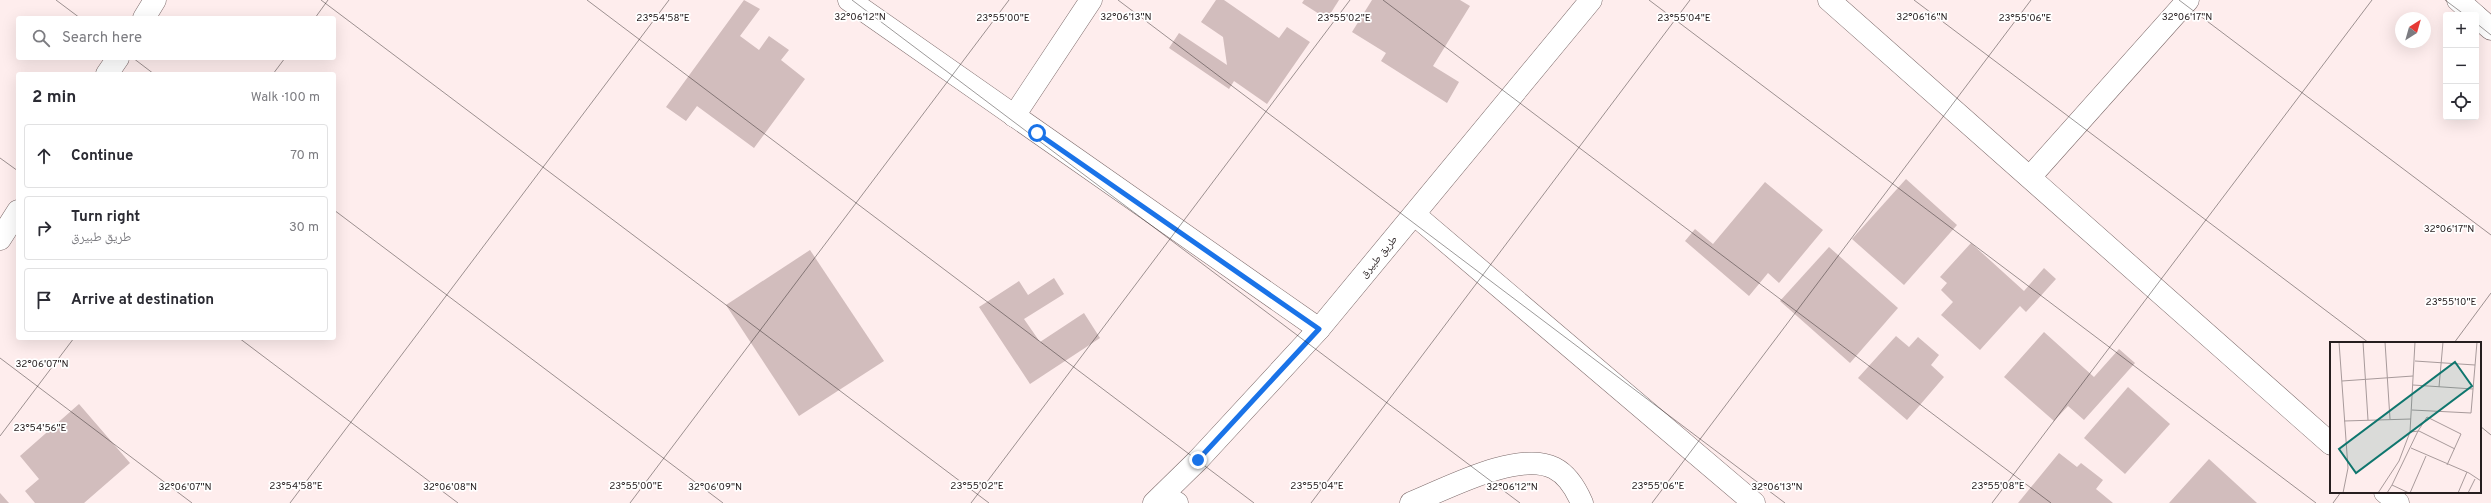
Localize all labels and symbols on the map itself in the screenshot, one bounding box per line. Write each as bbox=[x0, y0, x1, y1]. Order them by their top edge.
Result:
text: 32°06'12"N bbox=[834, 11, 886, 24]
text: 32°06'13"N bbox=[1100, 11, 1152, 24]
text: 32°06'16"N bbox=[1896, 11, 1948, 24]
text: 32°06'17"N bbox=[2162, 11, 2212, 24]
text: 23°54'58"E bbox=[636, 12, 690, 25]
text: 23°55'00"E bbox=[976, 12, 1030, 25]
text: 23°55'02"E bbox=[1317, 12, 1371, 25]
text: 23°55'04"E bbox=[1657, 12, 1711, 25]
text: 23°55'06"E bbox=[1998, 12, 2052, 25]
north arrow bbox=[2395, 12, 2431, 48]
route start bbox=[1028, 124, 1046, 142]
text: 32°06'17"N bbox=[2424, 223, 2474, 236]
street label: طريق طبيرق bbox=[1357, 233, 1401, 281]
text: 23°55'10"E bbox=[2426, 296, 2476, 309]
inset map bbox=[2330, 342, 2481, 493]
text: 32°06'07"N bbox=[15, 358, 69, 371]
text: 23°54'56"E bbox=[13, 422, 67, 435]
route end bbox=[1189, 451, 1207, 469]
text: 23°54'58"E bbox=[269, 480, 323, 493]
text: 23°55'00"E bbox=[609, 480, 663, 493]
text: 23°55'02"E bbox=[950, 480, 1004, 493]
text: 23°55'04"E bbox=[1290, 480, 1344, 493]
text: 23°55'06"E bbox=[1631, 480, 1685, 493]
text: 23°55'08"E bbox=[1971, 480, 2025, 493]
text: 32°06'07"N bbox=[158, 481, 212, 494]
text: 32°06'08"N bbox=[423, 481, 477, 494]
text: 32°06'09"N bbox=[688, 481, 742, 494]
text: 32°06'12"N bbox=[1486, 481, 1538, 494]
text: 32°06'13"N bbox=[1751, 481, 1803, 494]

